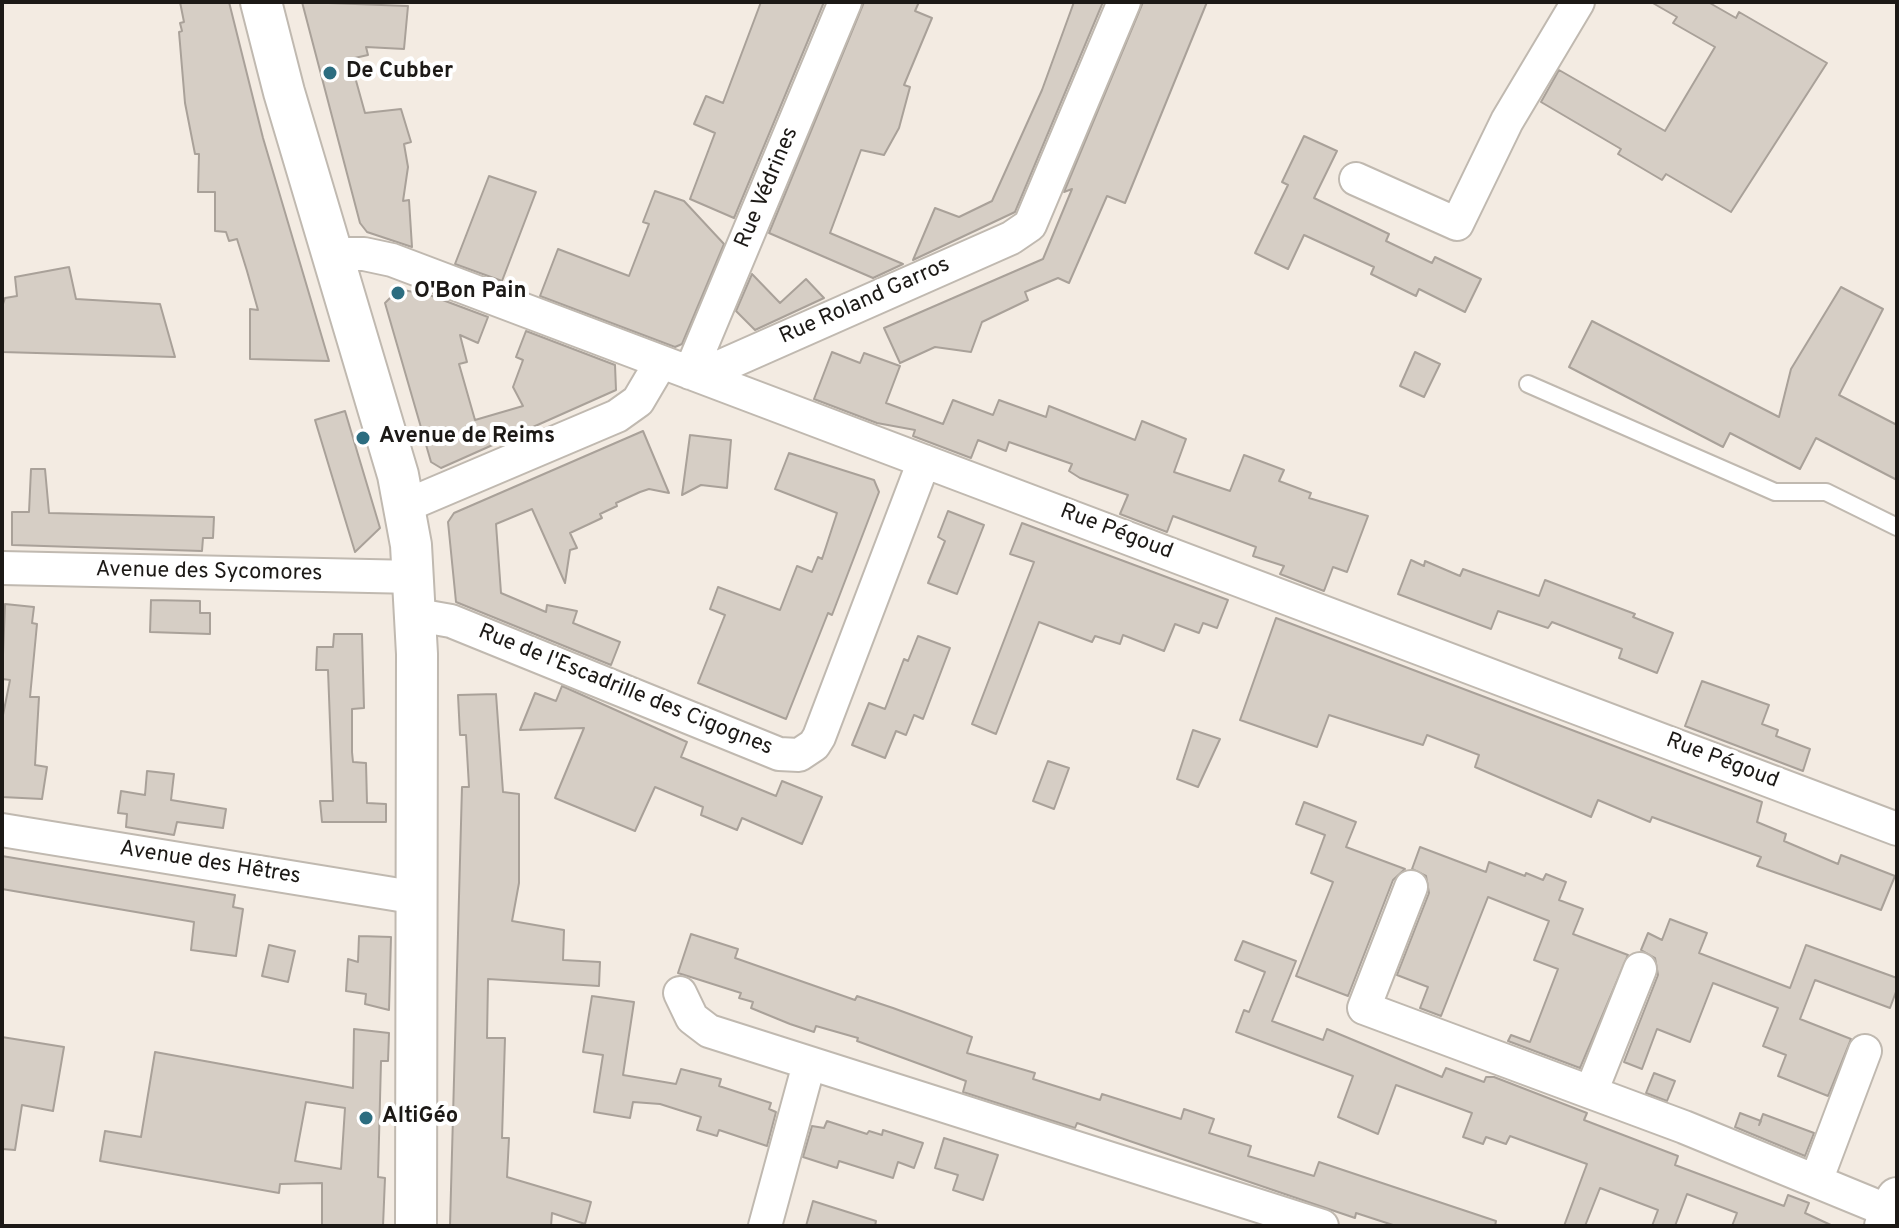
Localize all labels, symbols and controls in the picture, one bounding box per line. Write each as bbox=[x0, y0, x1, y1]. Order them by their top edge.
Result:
place label: De Cubber bbox=[346, 60, 453, 86]
marker: De Cubber bbox=[321, 64, 339, 82]
street label: Rue Védrines bbox=[731, 124, 805, 252]
street label: Rue Roland Garros bbox=[776, 253, 954, 351]
place label: O'Bon Pain bbox=[414, 280, 526, 306]
marker: O'Bon Pain bbox=[389, 284, 407, 302]
place label: Avenue de Reims bbox=[379, 425, 555, 451]
marker: Avenue de Reims bbox=[354, 429, 372, 447]
street label: Rue Pégoud bbox=[1056, 499, 1176, 567]
street label: Avenue des Sycomores bbox=[95, 558, 323, 588]
street label: Rue de l'Escadrille des Cigognes bbox=[474, 620, 776, 762]
street label: Rue Pégoud bbox=[1662, 728, 1782, 796]
street label: Avenue des Hêtres bbox=[118, 837, 302, 891]
place label: AltiGéo bbox=[382, 1105, 458, 1131]
marker: AltiGéo bbox=[357, 1109, 375, 1127]

